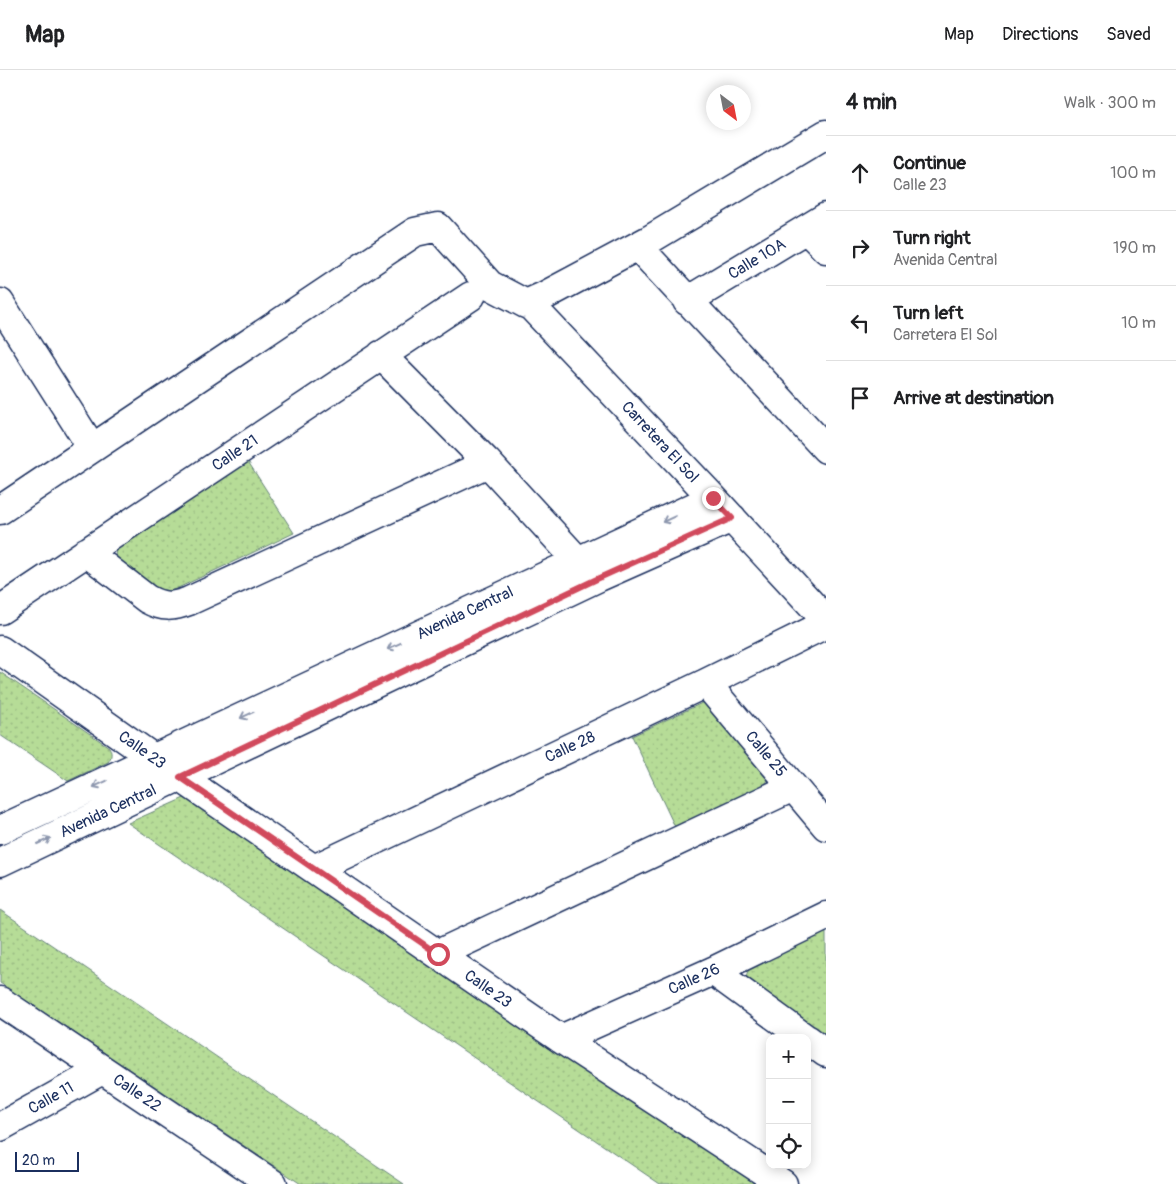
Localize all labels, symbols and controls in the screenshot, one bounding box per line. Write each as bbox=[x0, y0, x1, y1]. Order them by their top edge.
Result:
text: Map bbox=[25, 20, 65, 49]
text: Map bbox=[944, 23, 974, 46]
text: Directions bbox=[1002, 23, 1078, 46]
text: Saved bbox=[1106, 23, 1151, 46]
north arrow bbox=[706, 85, 751, 130]
text: 4 min bbox=[846, 89, 897, 116]
text: Walk · 300 m bbox=[1064, 93, 1156, 113]
text: Continue bbox=[893, 151, 966, 175]
icon: ahead bbox=[846, 159, 874, 187]
text: 100 m bbox=[1110, 163, 1156, 183]
text: Calle 23 bbox=[893, 175, 947, 195]
text: Turn right bbox=[893, 226, 971, 250]
street label: Calle 10A bbox=[724, 234, 790, 284]
icon: right bbox=[846, 234, 874, 262]
text: 190 m bbox=[1113, 238, 1156, 258]
text: Avenida Central bbox=[893, 250, 998, 270]
text: Turn left bbox=[893, 301, 963, 325]
icon: left bbox=[846, 309, 874, 337]
text: 10 m bbox=[1121, 313, 1156, 333]
text: Carretera El Sol bbox=[893, 325, 998, 345]
icon: arrive bbox=[846, 384, 874, 412]
text: Arrive at destination bbox=[893, 386, 1054, 410]
street label: Carretera El Sol bbox=[617, 397, 703, 487]
street label: Calle 21 bbox=[208, 430, 262, 476]
route end bbox=[702, 487, 725, 510]
one-way arrow bbox=[662, 514, 677, 524]
street label: Avenida Central bbox=[413, 582, 517, 644]
one-way arrow bbox=[387, 642, 402, 652]
one-way arrow bbox=[240, 711, 255, 720]
street label: Calle 23 bbox=[114, 726, 170, 774]
street label: Calle 28 bbox=[542, 727, 598, 767]
street label: Calle 25 bbox=[741, 727, 791, 781]
one-way arrow bbox=[93, 779, 108, 789]
street label: Avenida Central bbox=[56, 780, 160, 842]
one-way arrow bbox=[36, 836, 51, 846]
route start bbox=[427, 943, 450, 966]
street label: Calle 26 bbox=[665, 959, 723, 999]
street label: Calle 23 bbox=[460, 965, 516, 1013]
map controls bbox=[766, 1034, 811, 1169]
button: + bbox=[766, 1034, 811, 1079]
street label: Calle 22 bbox=[109, 1070, 165, 1116]
street label: Calle 11 bbox=[25, 1077, 77, 1119]
button: − bbox=[766, 1079, 811, 1124]
button: locate bbox=[766, 1124, 811, 1169]
scale bar bbox=[15, 1149, 79, 1172]
text: 20 m bbox=[22, 1152, 55, 1169]

